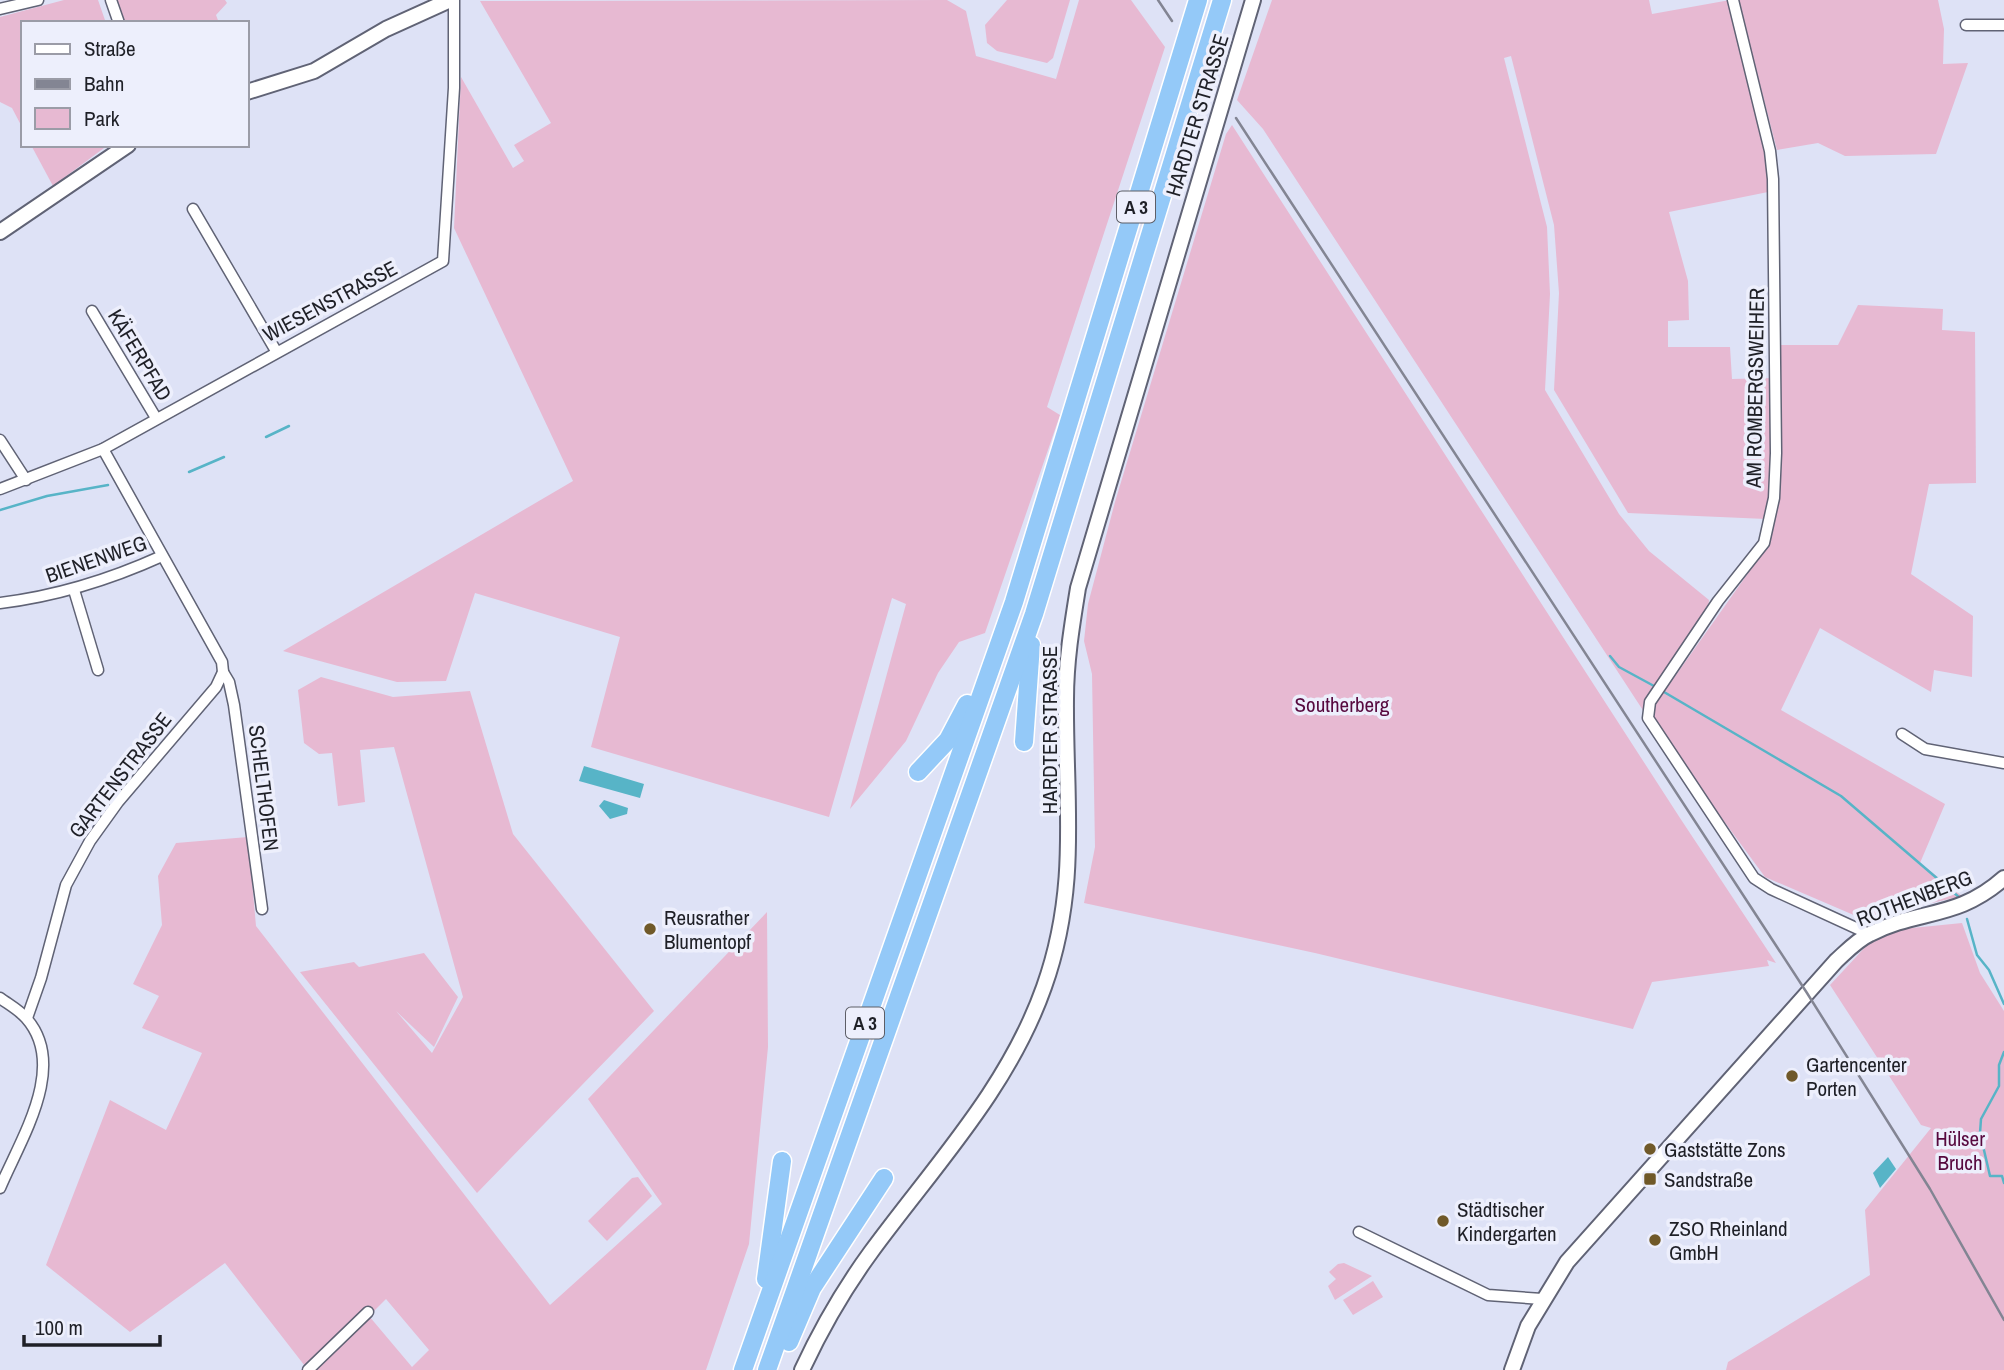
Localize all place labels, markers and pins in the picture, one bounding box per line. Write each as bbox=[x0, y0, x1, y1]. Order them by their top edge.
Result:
place label: Reusrather Blumentopf bbox=[664, 903, 751, 956]
marker: Reusrather Blumentopf bbox=[642, 921, 658, 937]
place label: Gartencenter Porten bbox=[1806, 1050, 1907, 1103]
marker: Gartencenter Porten bbox=[1784, 1068, 1800, 1084]
place label: Gaststätte Zons bbox=[1664, 1135, 1786, 1164]
marker: Gaststätte Zons bbox=[1642, 1141, 1658, 1157]
place label: Sandstraße bbox=[1664, 1165, 1753, 1194]
marker: Sandstraße bbox=[1642, 1171, 1658, 1187]
place label: Städtischer Kindergarten bbox=[1457, 1195, 1557, 1248]
marker: Städtischer Kindergarten bbox=[1435, 1213, 1451, 1229]
place label: ZSO Rheinland GmbH bbox=[1669, 1214, 1788, 1267]
marker: ZSO Rheinland GmbH bbox=[1647, 1232, 1663, 1248]

